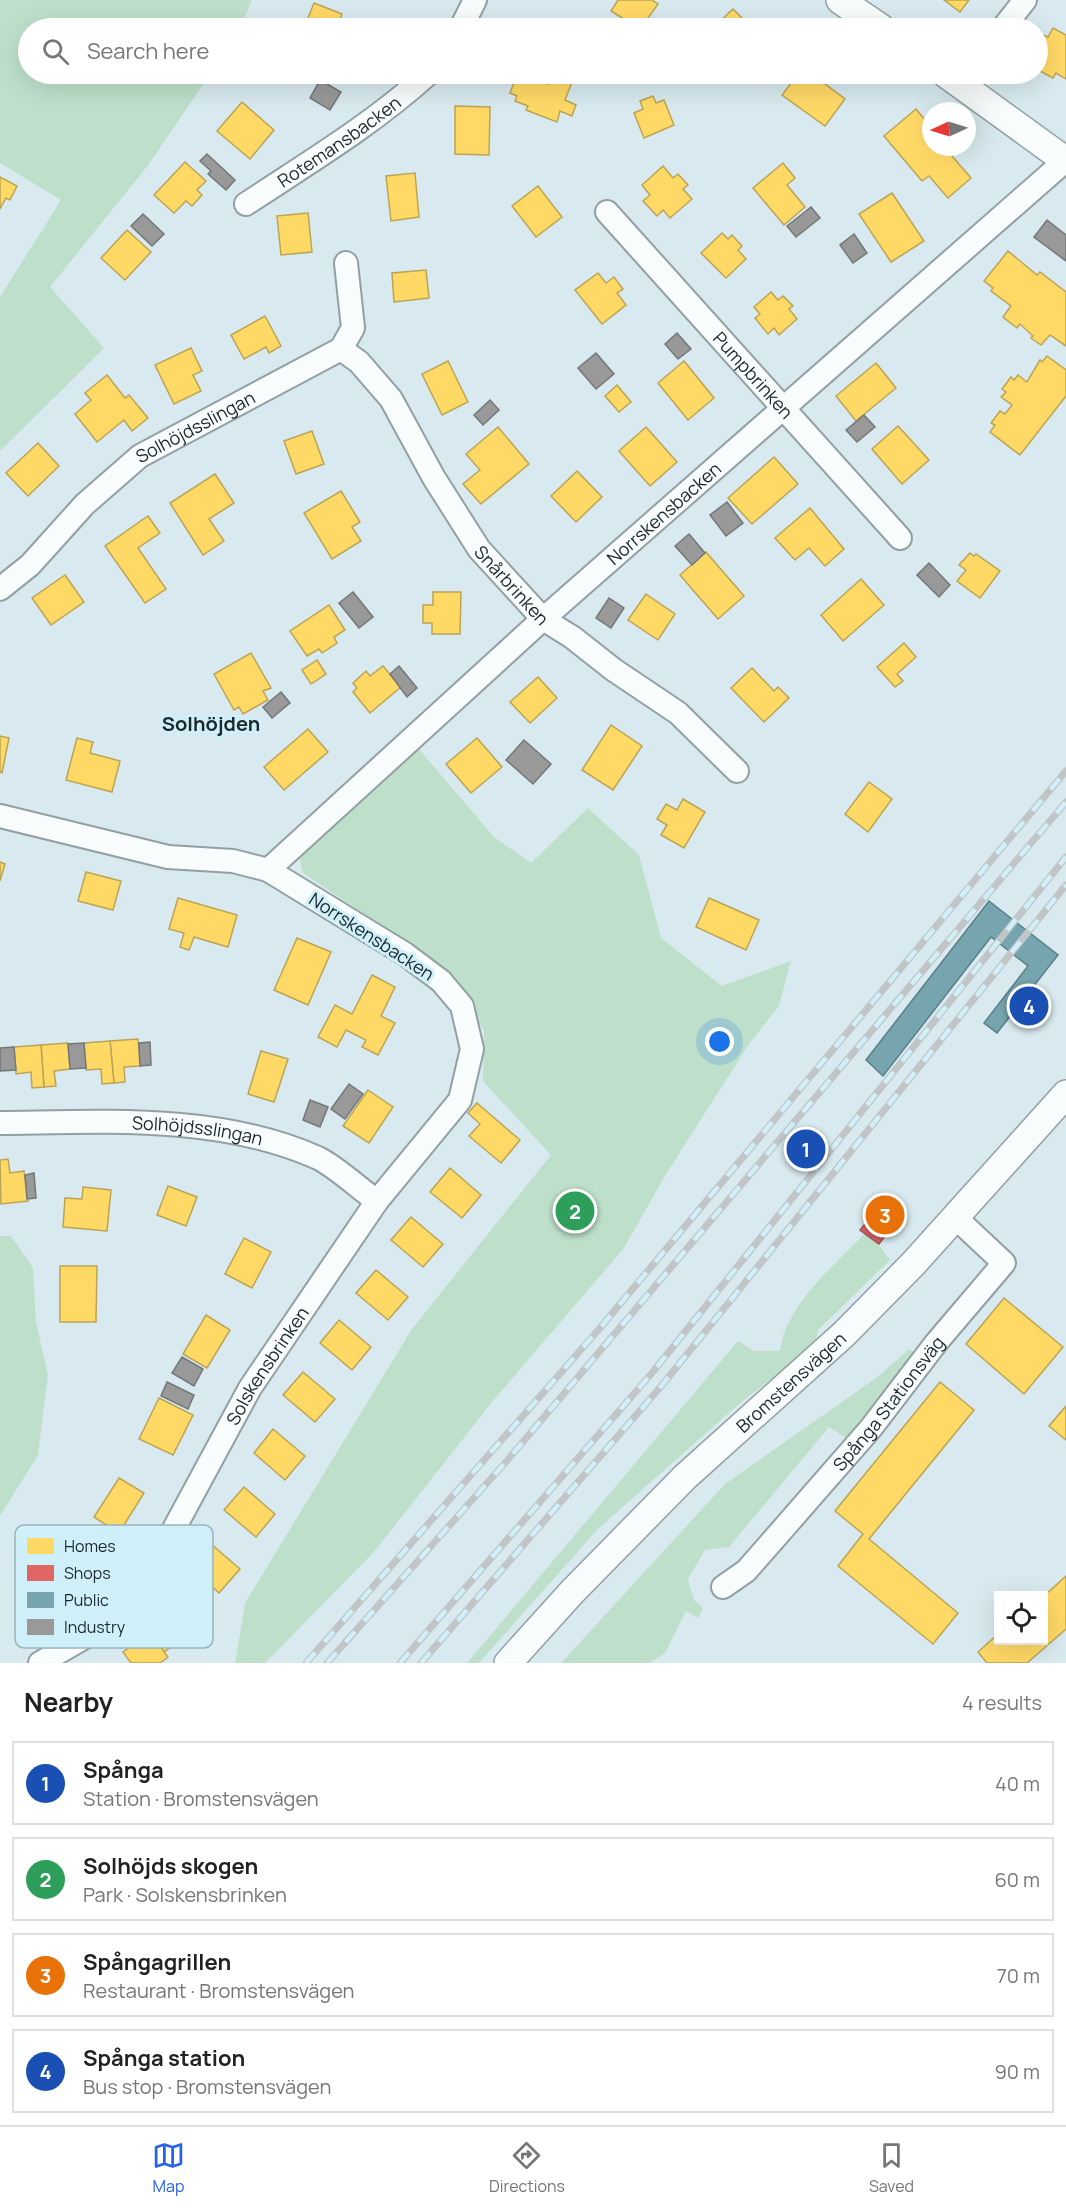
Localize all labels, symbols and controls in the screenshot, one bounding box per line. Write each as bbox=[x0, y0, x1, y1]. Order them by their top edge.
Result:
search box bbox=[18, 18, 1048, 84]
icon: search bbox=[39, 35, 72, 68]
text: Search here bbox=[87, 36, 209, 66]
street label: Rotemansbacken bbox=[273, 90, 405, 192]
north arrow bbox=[922, 102, 976, 156]
street label: Pumpbrinken bbox=[708, 326, 799, 424]
street label: Solhöjdsslingan bbox=[131, 385, 259, 468]
street label: Norrskensbacken bbox=[601, 456, 726, 570]
street label: Snårbrinken bbox=[469, 540, 555, 630]
district label: Solhöjden bbox=[162, 710, 260, 737]
street label: Norrskensbacken bbox=[305, 887, 439, 985]
pin: 4 bbox=[1010, 984, 1048, 1028]
your location bbox=[705, 1027, 734, 1056]
street label: Solhöjdsslingan bbox=[132, 1110, 266, 1150]
pin: 1 bbox=[786, 1126, 826, 1172]
pin: 2 bbox=[556, 1188, 594, 1234]
pin: 3 bbox=[866, 1192, 904, 1238]
street label: Solskensbrinken bbox=[220, 1302, 314, 1429]
street label: Bromstensvägen bbox=[731, 1326, 851, 1438]
street label: Spånga Stationsväg bbox=[827, 1331, 949, 1476]
legend bbox=[15, 1525, 213, 1648]
text: Homes bbox=[64, 1535, 116, 1557]
text: Shops bbox=[64, 1562, 111, 1584]
text: Public bbox=[64, 1589, 109, 1611]
map controls bbox=[994, 1591, 1048, 1645]
button: locate bbox=[994, 1591, 1048, 1645]
text: Industry bbox=[64, 1616, 126, 1638]
text: Nearby bbox=[24, 1684, 113, 1720]
text: 4 results bbox=[962, 1689, 1042, 1716]
text: Spånga bbox=[83, 1755, 164, 1785]
text: 1 bbox=[41, 1770, 50, 1797]
text: 40 m bbox=[995, 1770, 1040, 1797]
text: Station · Bromstensvägen bbox=[83, 1785, 319, 1812]
text: Solhöjds skogen bbox=[83, 1851, 258, 1881]
text: 2 bbox=[40, 1866, 51, 1893]
text: 60 m bbox=[994, 1866, 1040, 1893]
text: Park · Solskensbrinken bbox=[83, 1881, 287, 1908]
text: Spångagrillen bbox=[83, 1947, 231, 1977]
text: 3 bbox=[40, 1962, 51, 1989]
text: 70 m bbox=[997, 1962, 1040, 1989]
text: Restaurant · Bromstensvägen bbox=[83, 1977, 354, 2004]
text: Spånga station bbox=[83, 2043, 245, 2073]
text: 4 bbox=[39, 2058, 52, 2085]
text: 90 m bbox=[994, 2058, 1040, 2085]
text: Bus stop · Bromstensvägen bbox=[83, 2073, 331, 2100]
tab: Map bbox=[152, 2139, 185, 2197]
tab: Directions bbox=[489, 2139, 565, 2197]
tab: Saved bbox=[869, 2139, 914, 2197]

